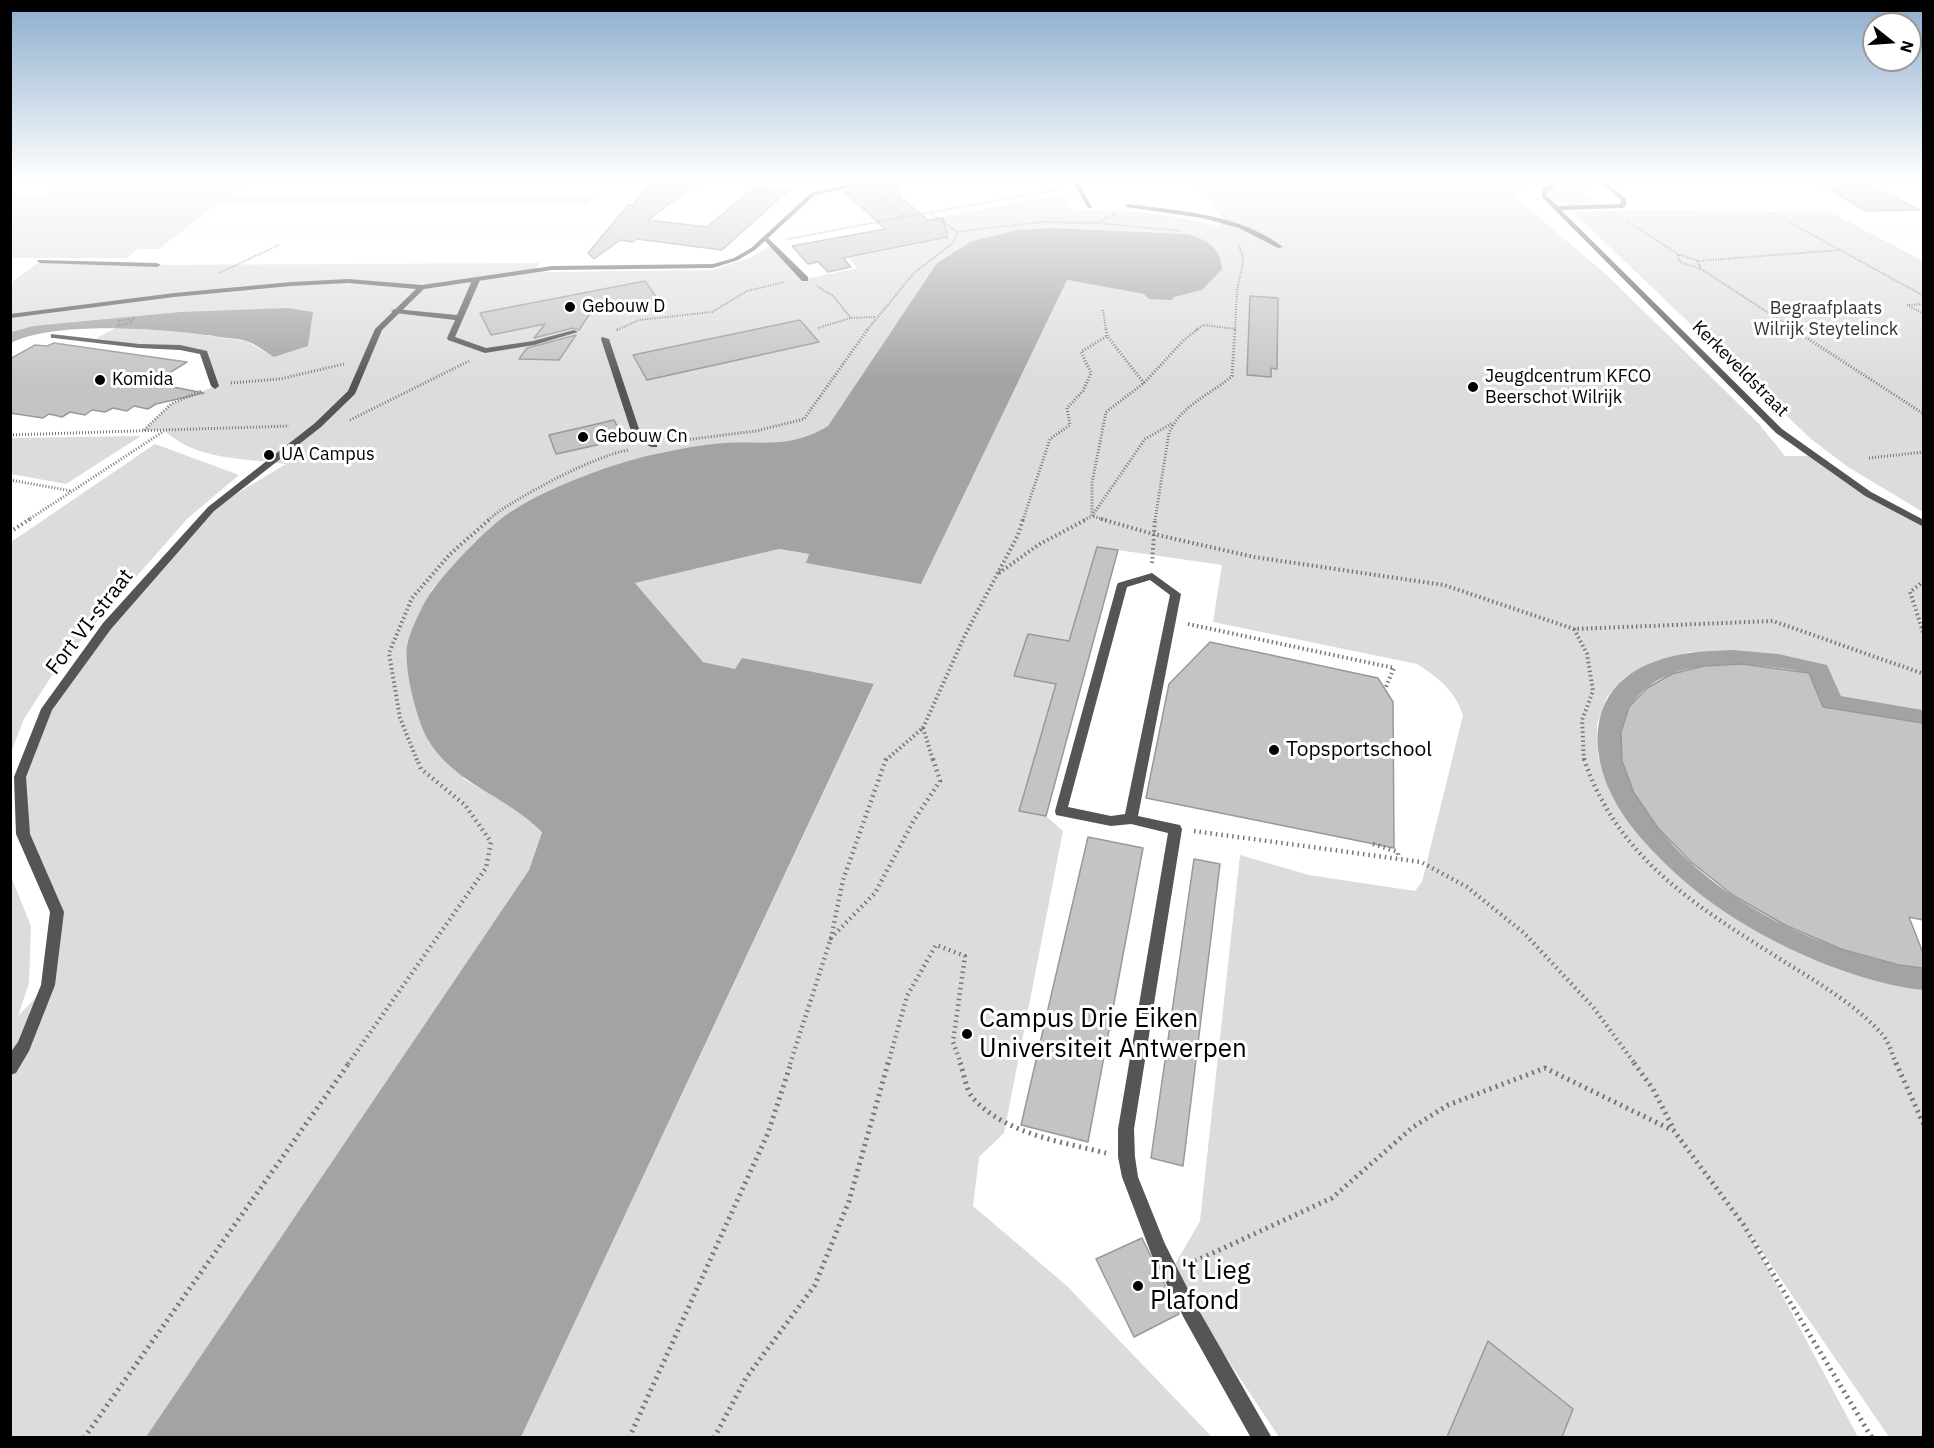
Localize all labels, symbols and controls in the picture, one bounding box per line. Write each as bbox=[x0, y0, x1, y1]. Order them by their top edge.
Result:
north arrow bbox=[1862, 12, 1922, 72]
text: N bbox=[1896, 38, 1919, 55]
place label: Gebouw D bbox=[582, 296, 665, 318]
park label: Begraafplaats Wilrijk Steytelinck bbox=[1754, 298, 1898, 340]
marker: Gebouw D bbox=[563, 300, 577, 314]
street label: Kerkeveldstraat bbox=[1687, 316, 1793, 422]
place label: Jeugdcentrum KFCO Beerschot Wilrijk bbox=[1485, 366, 1651, 409]
place label: Komida bbox=[112, 369, 173, 391]
marker: Komida bbox=[93, 373, 107, 387]
marker: Jeugdcentrum KFCO Beerschot Wilrijk bbox=[1466, 380, 1480, 394]
place label: Gebouw Cn bbox=[595, 426, 688, 448]
marker: Gebouw Cn bbox=[576, 430, 590, 444]
place label: UA Campus bbox=[281, 444, 375, 466]
marker: UA Campus bbox=[262, 448, 276, 462]
street label: Fort VI-straat bbox=[41, 564, 139, 680]
place label: Topsportschool bbox=[1286, 737, 1432, 763]
marker: Topsportschool bbox=[1267, 743, 1281, 757]
place label: Campus Drie Eiken Universiteit Antwerpen bbox=[979, 1003, 1247, 1064]
marker: Campus Drie Eiken Universiteit Antwerpen bbox=[960, 1027, 974, 1041]
place label: In 't Lieg Plafond bbox=[1150, 1255, 1250, 1316]
marker: In 't Lieg Plafond bbox=[1131, 1279, 1145, 1293]

